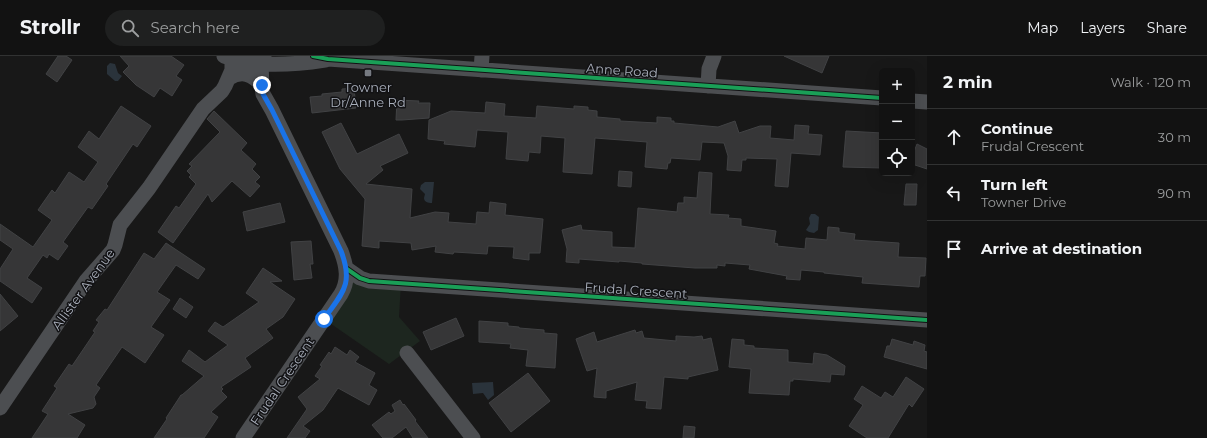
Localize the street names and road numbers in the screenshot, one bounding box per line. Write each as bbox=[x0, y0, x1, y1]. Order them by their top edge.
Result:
street label: Anne Road bbox=[585, 60, 659, 80]
street label: Allister Avenue bbox=[48, 245, 118, 333]
street label: Frudal Crescent bbox=[584, 278, 688, 302]
street label: Frudal Crescent bbox=[247, 334, 317, 428]

